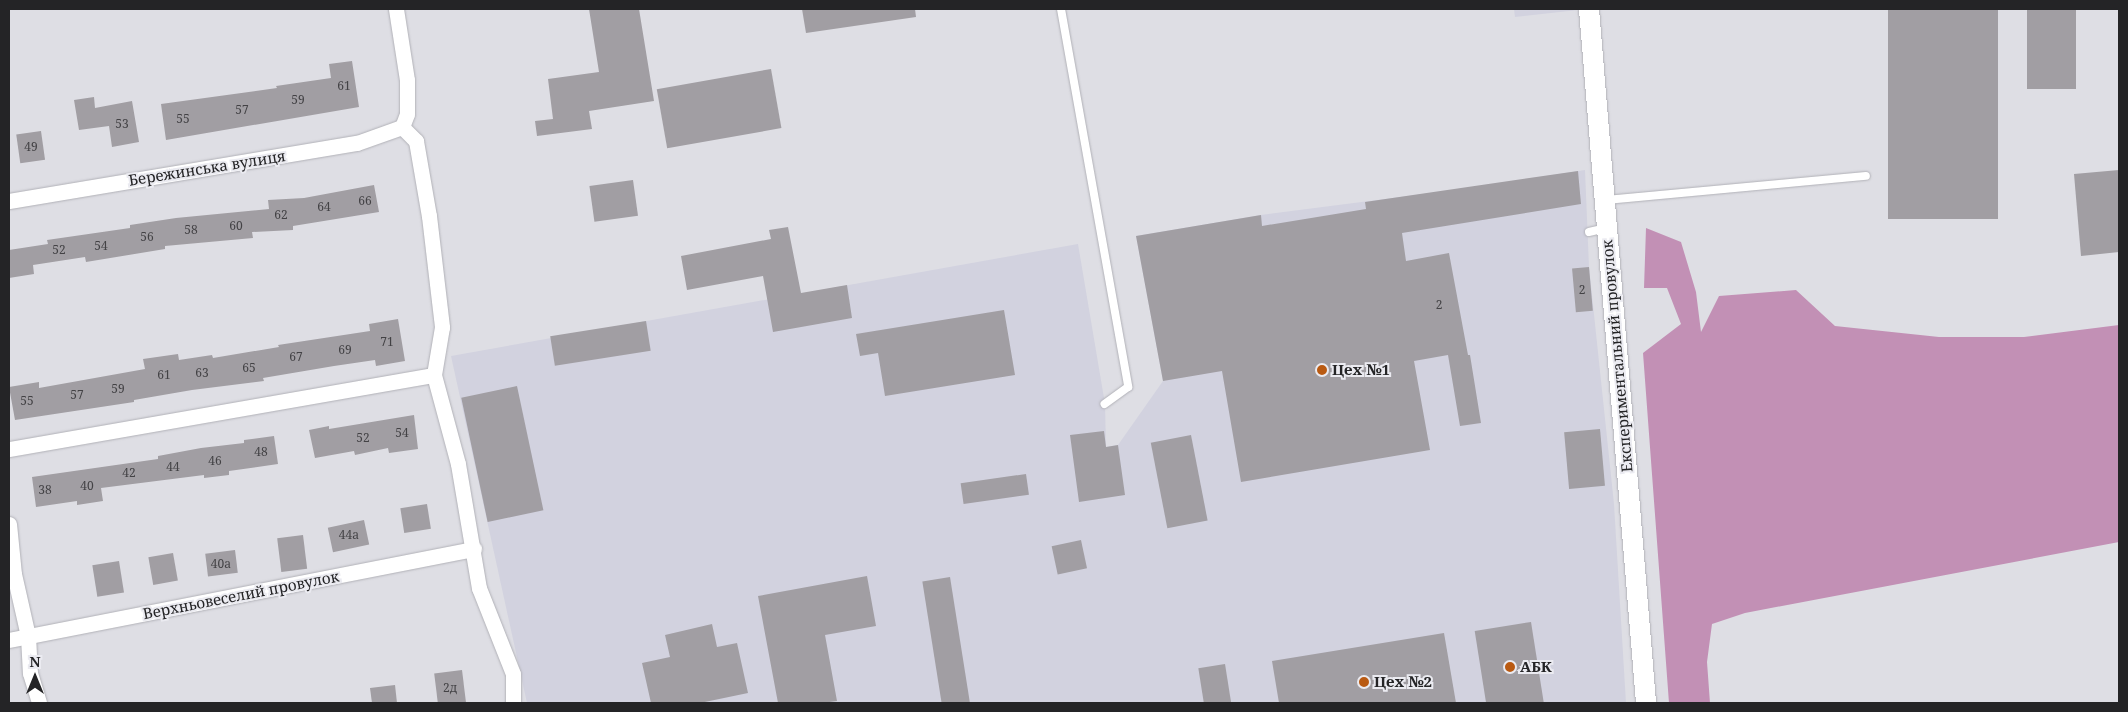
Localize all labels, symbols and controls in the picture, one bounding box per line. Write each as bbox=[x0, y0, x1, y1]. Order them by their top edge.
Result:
house number: 61 bbox=[337, 79, 351, 93]
house number: 59 bbox=[291, 93, 305, 107]
house number: 57 bbox=[235, 103, 249, 117]
house number: 55 bbox=[176, 112, 190, 126]
house number: 53 bbox=[115, 117, 129, 131]
house number: 49 bbox=[24, 140, 38, 154]
street label: Бережинська вулиця bbox=[127, 147, 287, 189]
house number: 66 bbox=[358, 194, 372, 208]
house number: 64 bbox=[317, 200, 331, 214]
house number: 62 bbox=[274, 208, 288, 222]
house number: 60 bbox=[229, 219, 243, 233]
house number: 58 bbox=[184, 223, 198, 237]
house number: 56 bbox=[140, 230, 154, 244]
house number: 54 bbox=[94, 239, 108, 253]
street label: Експериментальний провулок bbox=[1598, 239, 1636, 473]
house number: 52 bbox=[52, 243, 66, 257]
house number: 2 bbox=[1579, 283, 1585, 297]
house number: 2 bbox=[1436, 298, 1442, 312]
house number: 71 bbox=[380, 335, 394, 349]
house number: 69 bbox=[338, 343, 352, 357]
house number: 67 bbox=[289, 350, 303, 364]
house number: 65 bbox=[242, 361, 256, 375]
place label: Цех №1 bbox=[1332, 361, 1390, 379]
marker: Цех №1 bbox=[1316, 364, 1328, 376]
house number: 63 bbox=[195, 366, 209, 380]
house number: 61 bbox=[157, 368, 171, 382]
house number: 59 bbox=[111, 382, 125, 396]
house number: 57 bbox=[70, 388, 84, 402]
house number: 55 bbox=[20, 394, 34, 408]
house number: 54 bbox=[395, 426, 409, 440]
house number: 52 bbox=[356, 431, 370, 445]
house number: 48 bbox=[254, 445, 268, 459]
house number: 46 bbox=[208, 454, 222, 468]
house number: 44 bbox=[166, 460, 180, 474]
house number: 42 bbox=[122, 466, 136, 480]
house number: 40 bbox=[80, 479, 94, 493]
house number: 38 bbox=[38, 483, 52, 497]
house number: 44а bbox=[339, 528, 359, 542]
house number: 40а bbox=[211, 557, 231, 571]
street label: Верхньовеселий провулок bbox=[141, 567, 341, 623]
north arrow bbox=[10, 652, 60, 702]
text: N bbox=[29, 652, 41, 671]
place label: АБК bbox=[1520, 658, 1552, 676]
marker: АБК bbox=[1504, 661, 1516, 673]
place label: Цех №2 bbox=[1374, 673, 1432, 691]
marker: Цех №2 bbox=[1358, 676, 1370, 688]
house number: 2д bbox=[443, 681, 457, 695]

